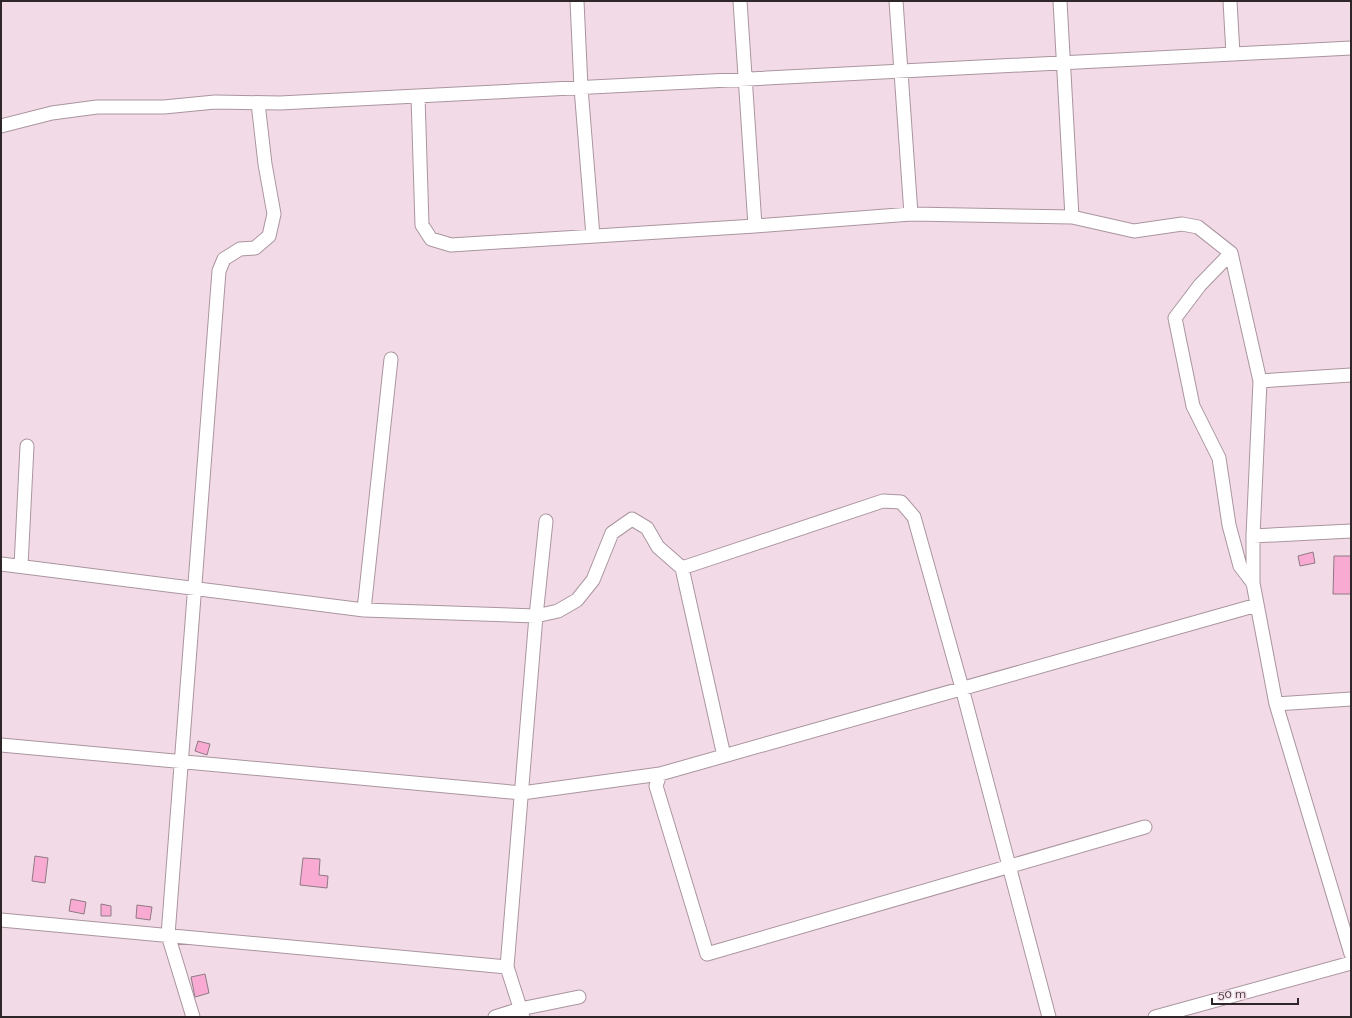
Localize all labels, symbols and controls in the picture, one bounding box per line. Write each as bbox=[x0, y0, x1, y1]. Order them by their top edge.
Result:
scale bar bbox=[1212, 980, 1298, 1006]
text: 50 m bbox=[1218, 987, 1246, 1001]

